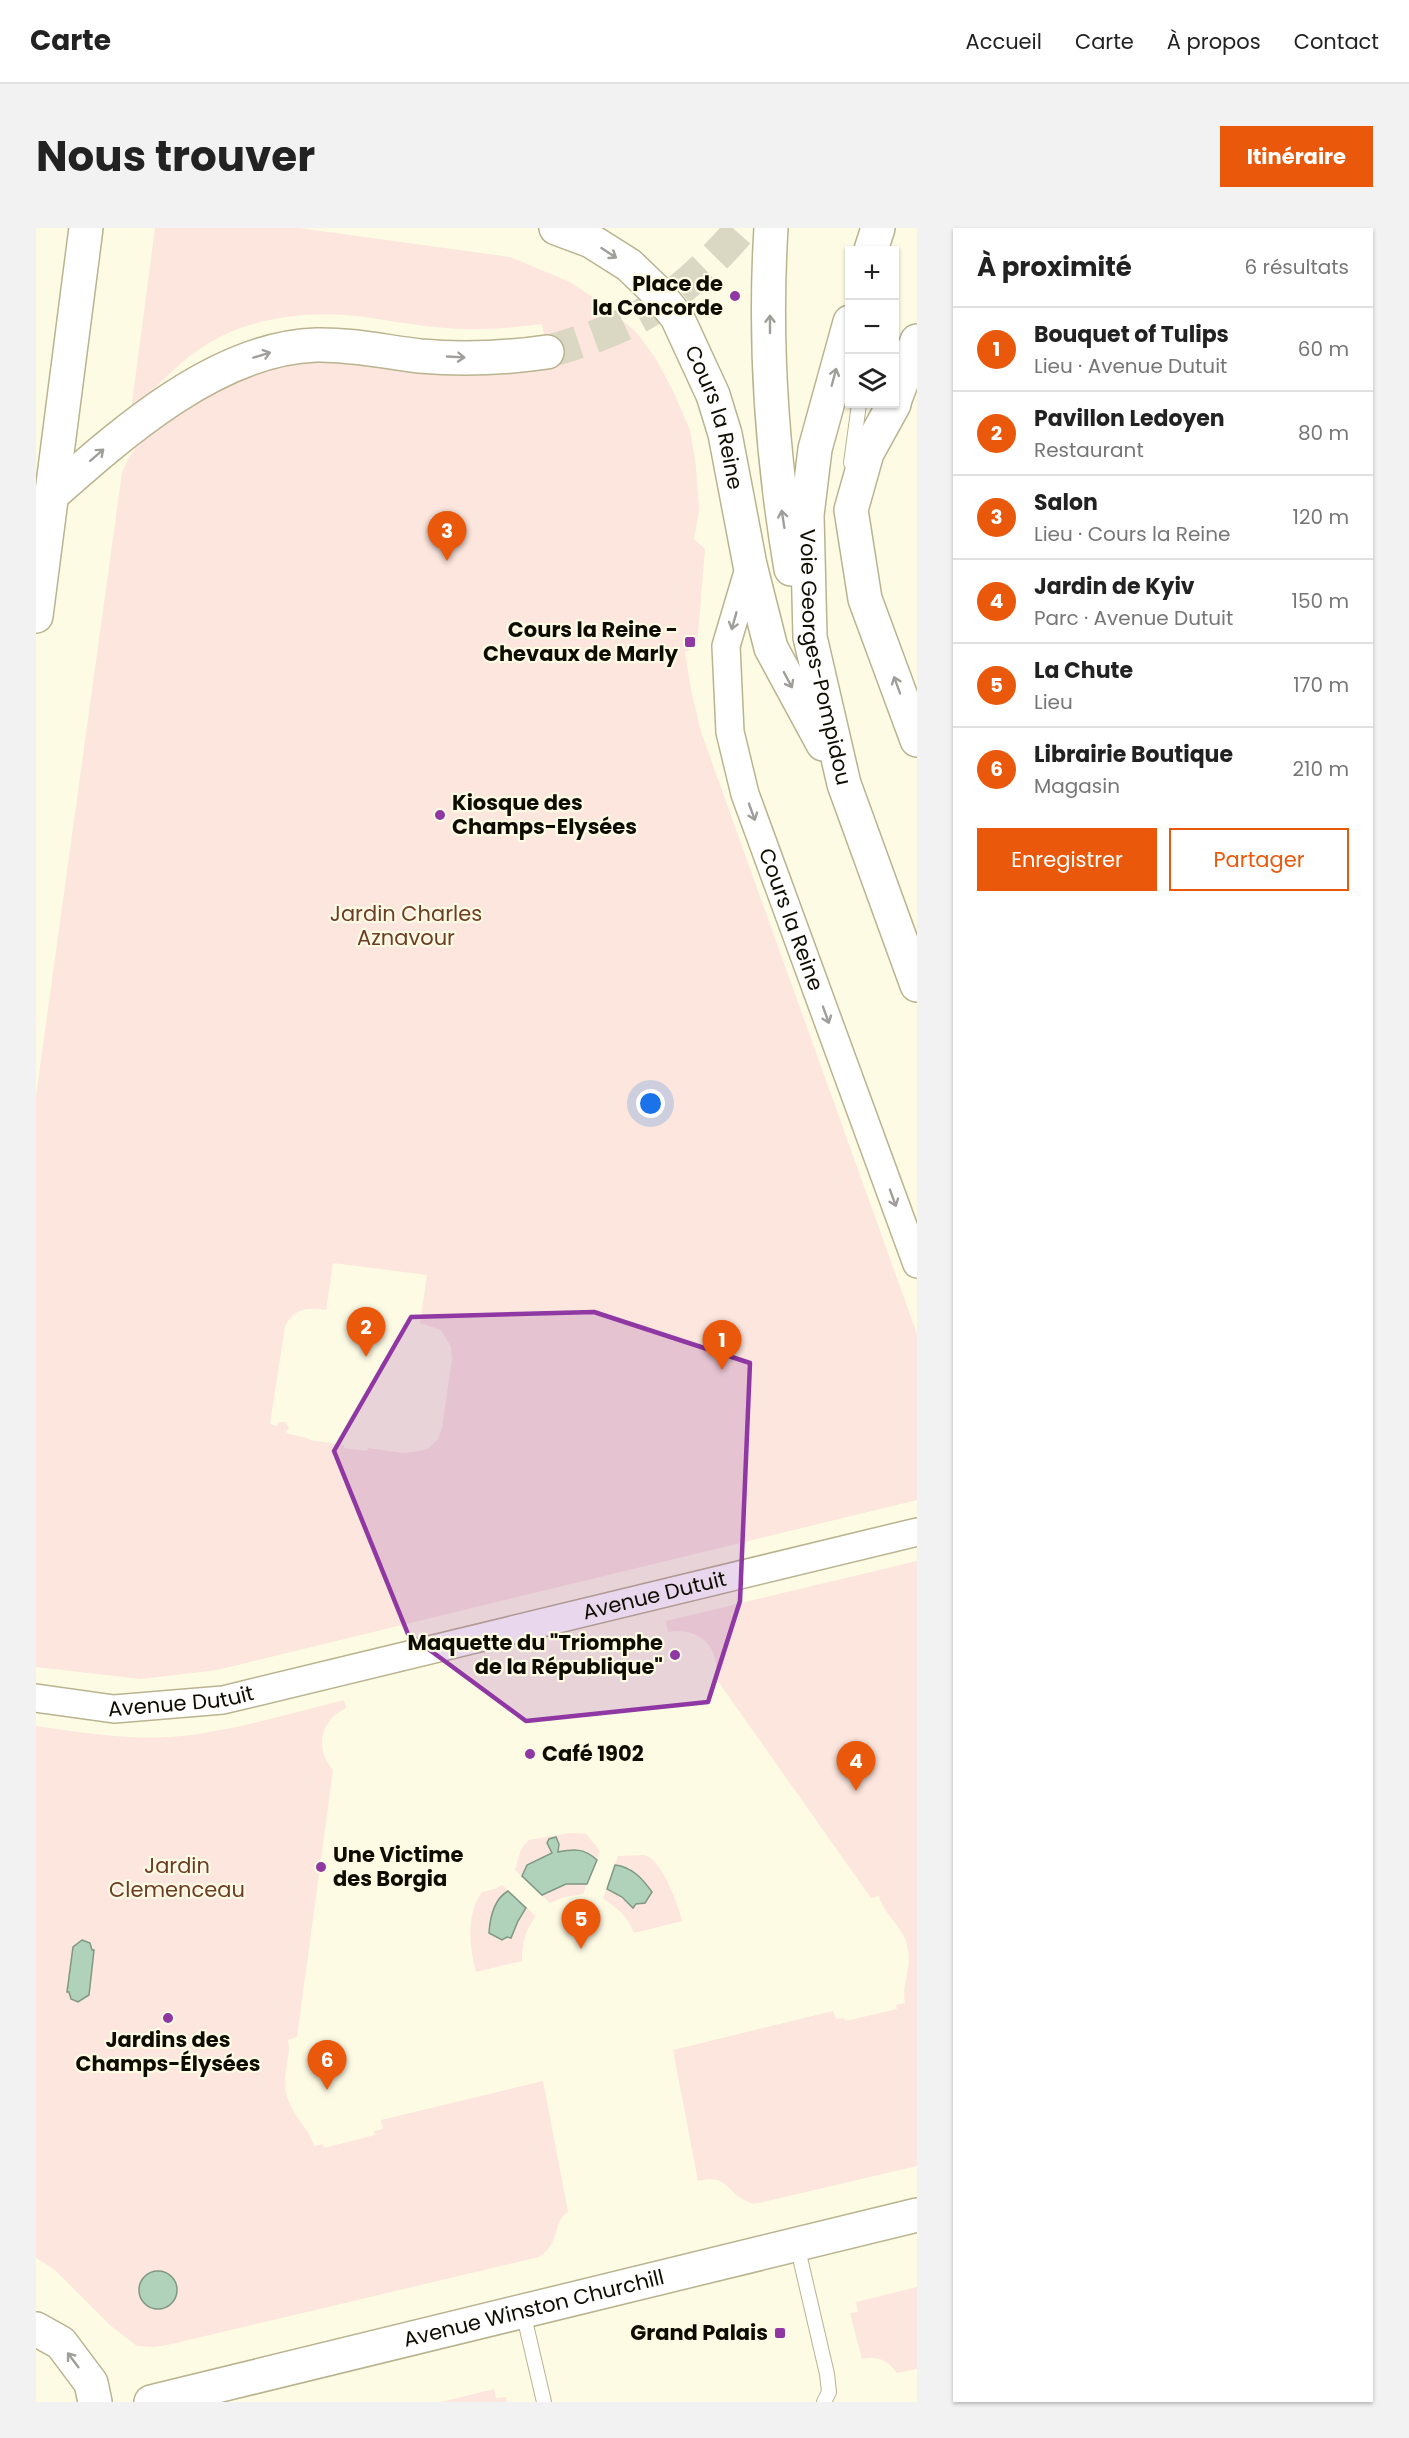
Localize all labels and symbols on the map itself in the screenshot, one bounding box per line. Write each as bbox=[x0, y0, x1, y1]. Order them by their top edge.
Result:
one-way arrow bbox=[600, 247, 617, 259]
place label: Place de la Concorde bbox=[592, 269, 723, 322]
marker: Place de la Concorde bbox=[728, 289, 742, 303]
one-way arrow bbox=[764, 315, 776, 335]
street label: Cours la Reine bbox=[678, 341, 750, 492]
one-way arrow bbox=[252, 349, 271, 360]
one-way arrow bbox=[445, 352, 465, 363]
one-way arrow bbox=[828, 368, 840, 387]
one-way arrow bbox=[89, 449, 105, 462]
one-way arrow bbox=[777, 509, 788, 529]
pin: 3 bbox=[428, 512, 466, 561]
street label: Voie Georges-Pompidou bbox=[793, 529, 859, 788]
one-way arrow bbox=[728, 611, 739, 630]
place label: Cours la Reine - Chevaux de Marly bbox=[483, 615, 679, 668]
marker: Cours la Reine - Chevaux de Marly bbox=[683, 635, 697, 649]
one-way arrow bbox=[783, 670, 794, 688]
one-way arrow bbox=[890, 676, 901, 695]
place label: Kiosque des Champs-Elysées bbox=[452, 788, 637, 841]
one-way arrow bbox=[747, 802, 758, 821]
marker: Kiosque des Champs-Elysées bbox=[433, 808, 447, 822]
street label: Cours la Reine bbox=[752, 844, 831, 995]
park label: Jardin Charles Aznavour bbox=[330, 899, 482, 952]
one-way arrow bbox=[821, 1005, 832, 1024]
your location bbox=[636, 1089, 665, 1118]
one-way arrow bbox=[888, 1188, 899, 1207]
pin: 2 bbox=[346, 1308, 386, 1357]
pin: 1 bbox=[702, 1320, 742, 1370]
street label: Avenue Dutuit bbox=[580, 1564, 729, 1626]
place label: Maquette du "Triomphe de la République" bbox=[408, 1628, 663, 1681]
marker: Maquette du "Triomphe de la République" bbox=[668, 1648, 682, 1662]
street label: Avenue Dutuit bbox=[107, 1678, 257, 1723]
place label: Café 1902 bbox=[542, 1739, 644, 1768]
pin: 4 bbox=[836, 1742, 876, 1791]
marker: Café 1902 bbox=[523, 1747, 537, 1761]
place label: Une Victime des Borgia bbox=[333, 1840, 464, 1893]
park label: Jardin Clemenceau bbox=[109, 1851, 245, 1904]
marker: Une Victime des Borgia bbox=[314, 1860, 328, 1874]
pin: 5 bbox=[562, 1900, 600, 1949]
marker: Jardins des Champs-Élysées bbox=[161, 2011, 175, 2025]
place label: Jardins des Champs-Élysées bbox=[76, 2025, 260, 2078]
pin: 6 bbox=[308, 2040, 346, 2090]
street label: Avenue Winston Churchill bbox=[400, 2262, 667, 2354]
place label: Grand Palais bbox=[630, 2318, 768, 2347]
marker: Grand Palais bbox=[773, 2326, 787, 2340]
one-way arrow bbox=[67, 2352, 79, 2368]

